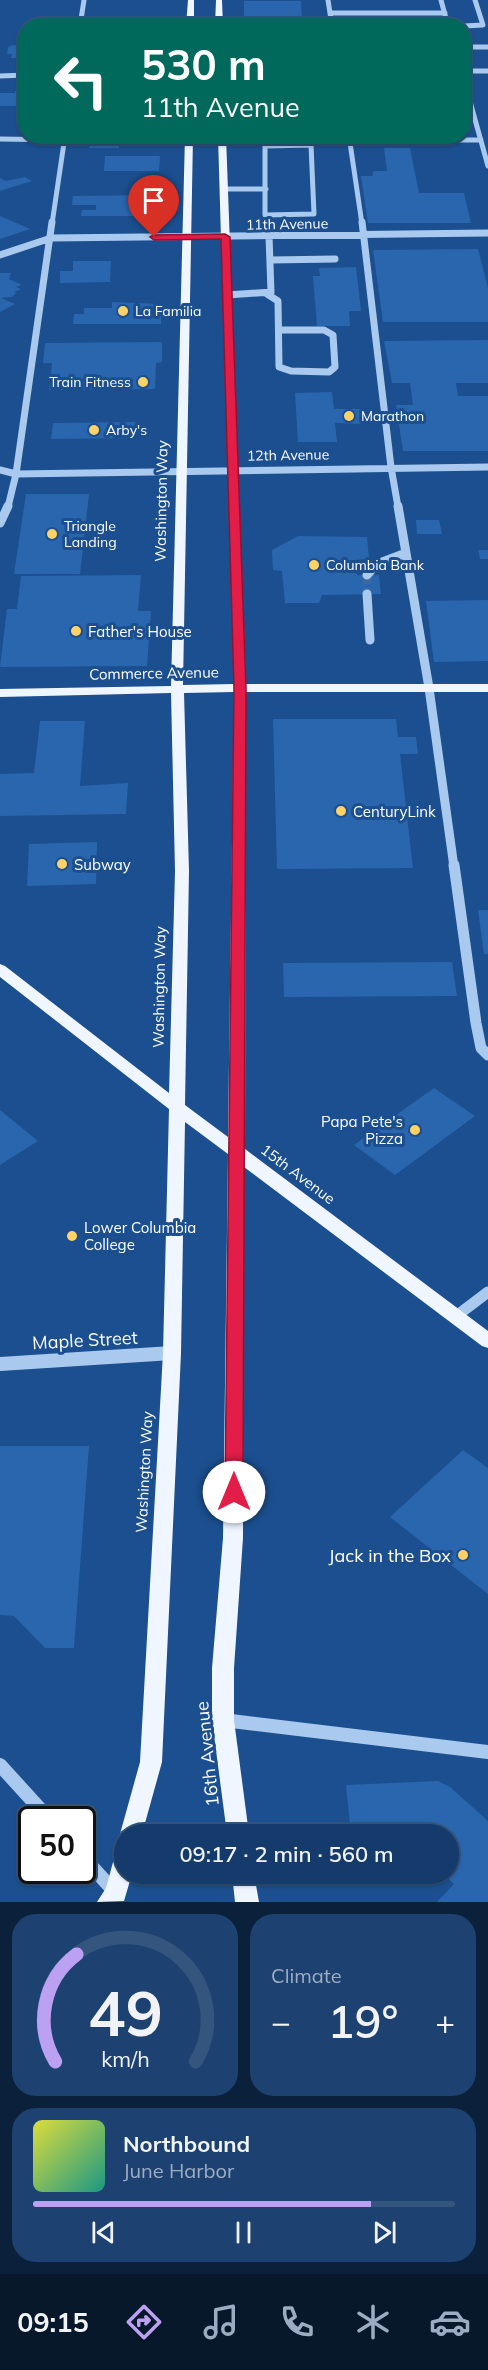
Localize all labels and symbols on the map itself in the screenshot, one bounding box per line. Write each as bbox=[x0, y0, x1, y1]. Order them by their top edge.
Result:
pin bbox=[128, 175, 179, 237]
street label: 11th Avenue bbox=[246, 214, 328, 234]
place label: La Familia bbox=[135, 302, 201, 320]
marker: La Familia bbox=[116, 304, 130, 318]
place label: Train Fitness bbox=[49, 373, 131, 391]
marker: Train Fitness bbox=[136, 375, 150, 389]
place label: Marathon bbox=[361, 407, 424, 425]
marker: Marathon bbox=[342, 409, 356, 423]
place label: Arby's bbox=[106, 421, 147, 439]
marker: Arby's bbox=[87, 423, 101, 437]
street label: Washington Way bbox=[150, 440, 172, 562]
street label: 12th Avenue bbox=[247, 445, 329, 465]
place label: Triangle Landing bbox=[64, 517, 117, 551]
marker: Triangle Landing bbox=[45, 527, 59, 541]
place label: Columbia Bank bbox=[326, 556, 425, 574]
marker: Columbia Bank bbox=[307, 558, 321, 572]
place label: Father's House bbox=[88, 622, 192, 641]
marker: Father's House bbox=[69, 624, 83, 638]
street label: Commerce Avenue bbox=[89, 662, 219, 684]
place label: CenturyLink bbox=[353, 802, 436, 821]
marker: CenturyLink bbox=[334, 804, 348, 818]
place label: Subway bbox=[74, 855, 131, 874]
marker: Subway bbox=[55, 857, 69, 871]
street label: Washington Way bbox=[148, 926, 170, 1048]
place label: Papa Pete's Pizza bbox=[321, 1112, 403, 1148]
marker: Papa Pete's Pizza bbox=[408, 1123, 422, 1137]
street label: 15th Avenue bbox=[257, 1140, 339, 1208]
place label: Lower Columbia College bbox=[84, 1218, 196, 1254]
marker: Lower Columbia College bbox=[65, 1229, 79, 1243]
street label: Maple Street bbox=[32, 1326, 138, 1354]
street label: Washington Way bbox=[131, 1411, 157, 1533]
position arrow bbox=[202, 1460, 266, 1524]
place label: Jack in the Box bbox=[329, 1544, 451, 1567]
marker: Jack in the Box bbox=[456, 1548, 470, 1562]
street label: 16th Avenue bbox=[190, 1700, 224, 1808]
speed limit sign: 50 bbox=[18, 1806, 96, 1884]

